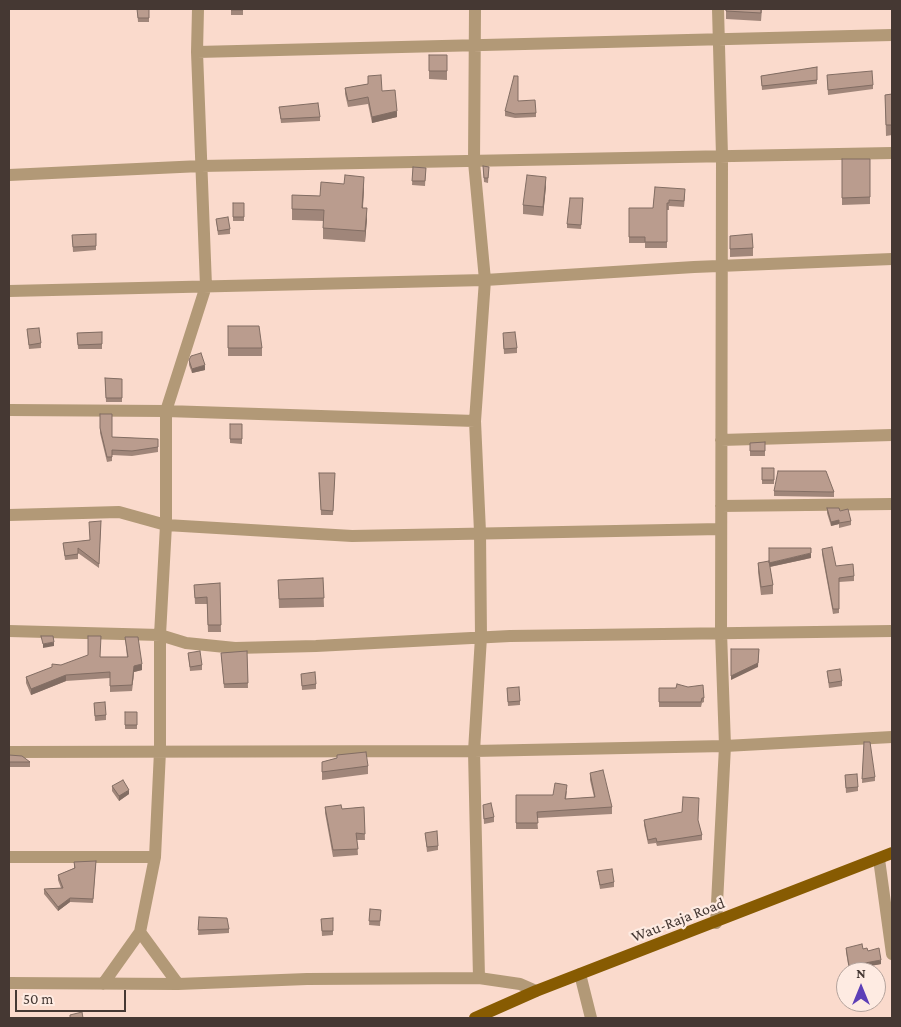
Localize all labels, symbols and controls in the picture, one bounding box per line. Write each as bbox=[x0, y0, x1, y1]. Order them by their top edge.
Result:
street label: Wau-Raja Road bbox=[629, 893, 727, 947]
north arrow bbox=[836, 962, 886, 1012]
text: N bbox=[856, 965, 866, 981]
scale bar bbox=[18, 980, 129, 1012]
text: 50 m bbox=[23, 991, 53, 1007]

